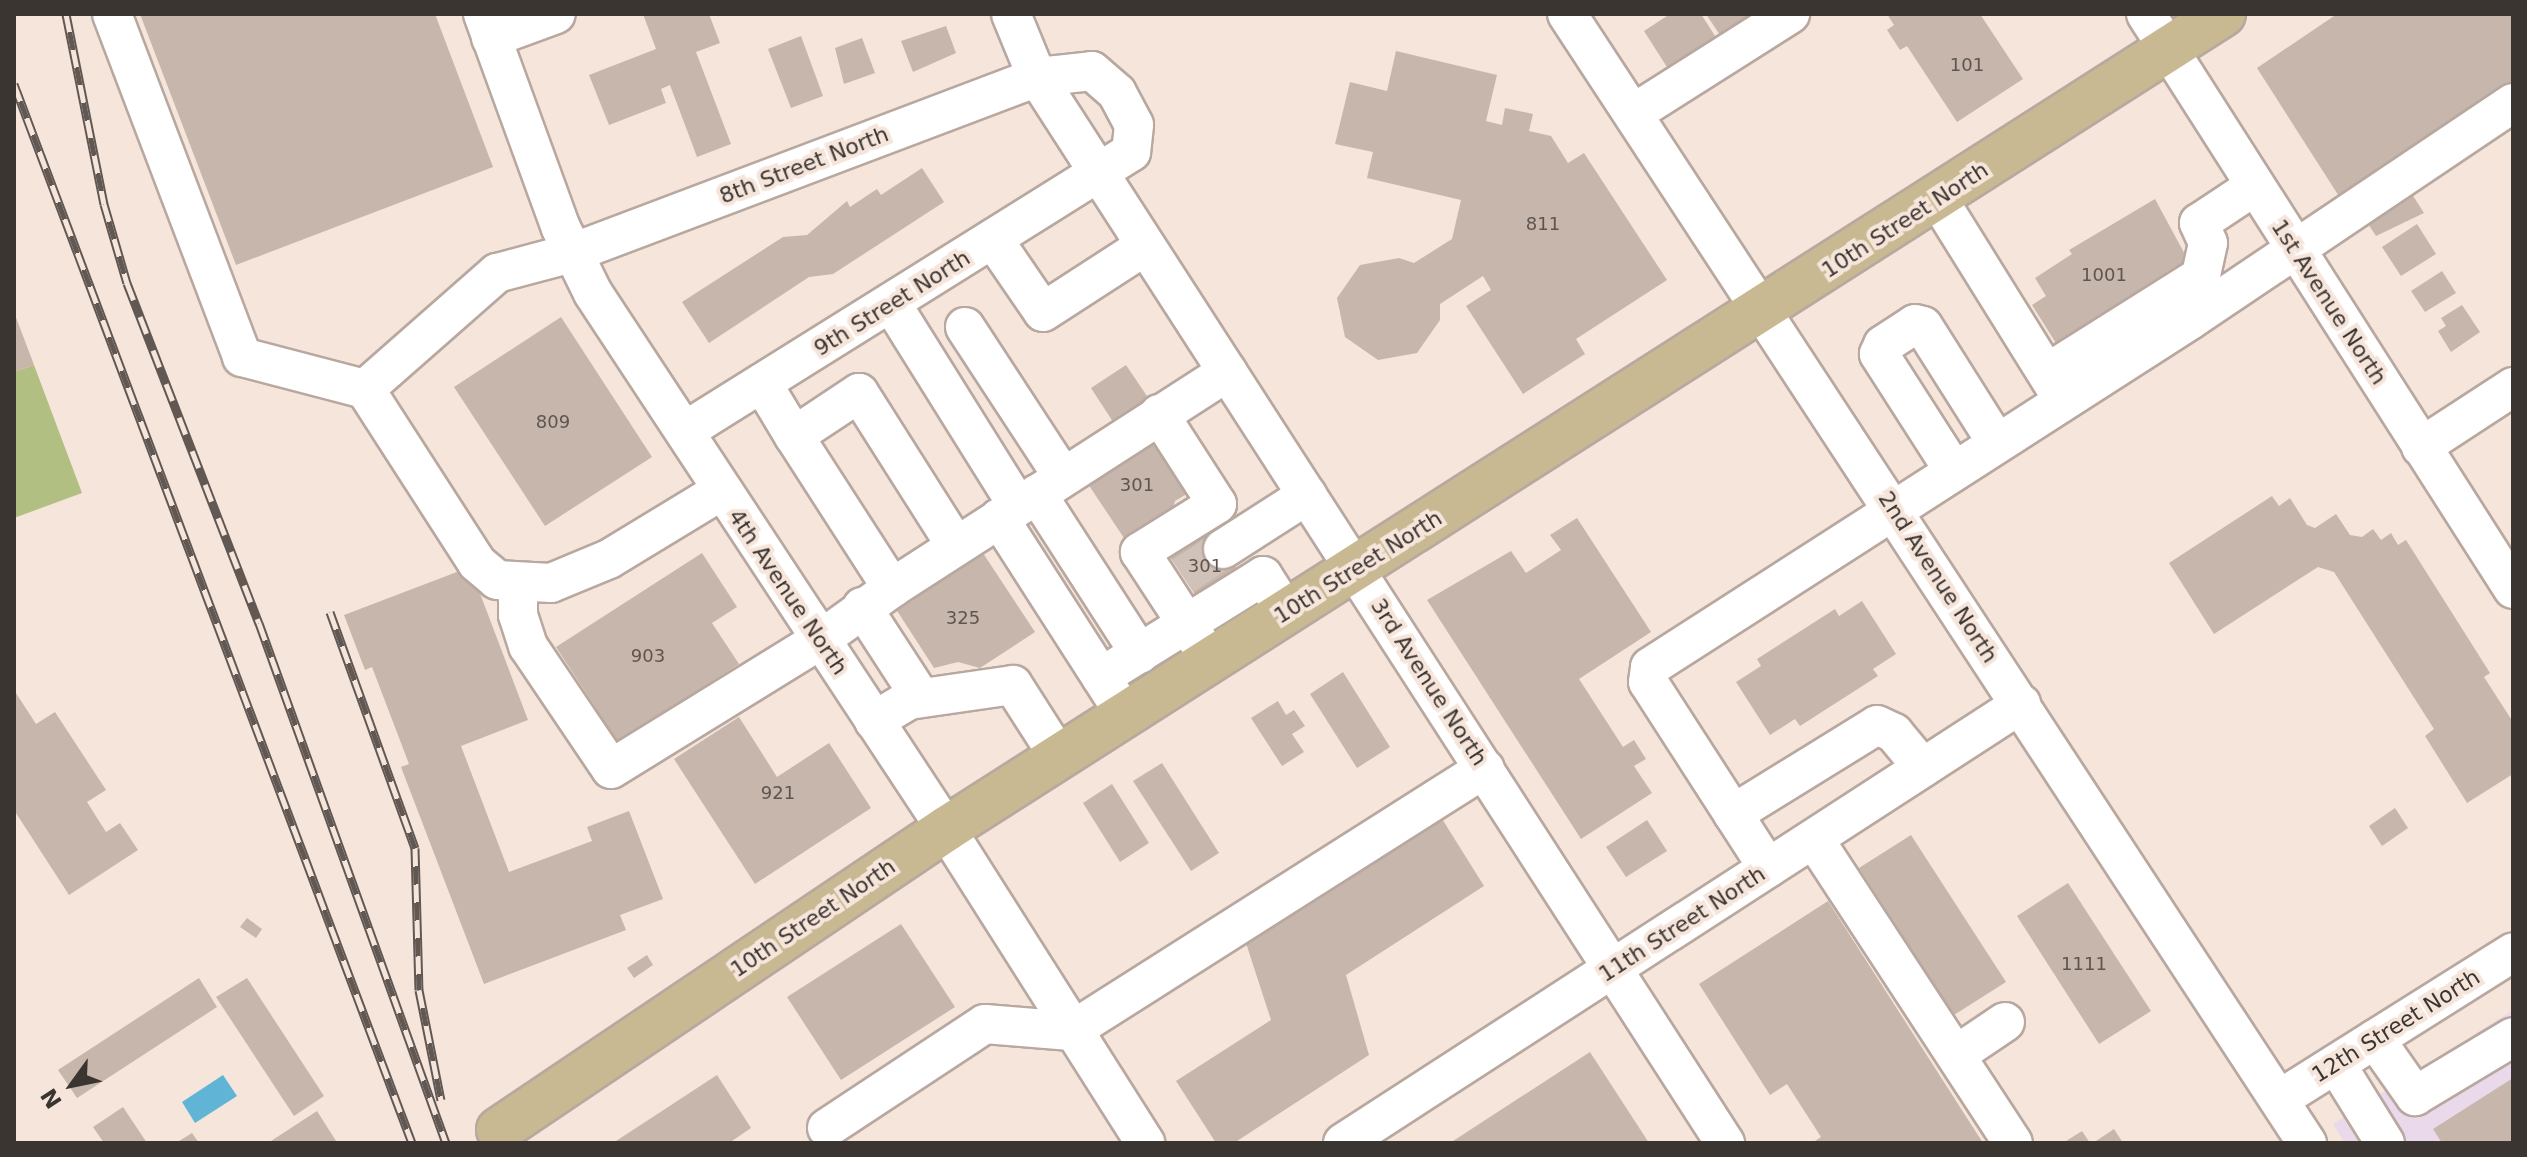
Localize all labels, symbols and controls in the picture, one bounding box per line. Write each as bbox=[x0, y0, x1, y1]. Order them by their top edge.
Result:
house number: 101 bbox=[1950, 54, 1984, 76]
street label: 8th Street North bbox=[716, 121, 892, 209]
street label: 10th Street North bbox=[1817, 156, 1993, 284]
house number: 811 bbox=[1526, 213, 1560, 235]
street label: 1st Avenue North bbox=[2266, 215, 2392, 389]
street label: 9th Street North bbox=[809, 244, 975, 362]
house number: 1001 bbox=[2081, 264, 2127, 286]
house number: 809 bbox=[536, 411, 570, 433]
house number: 301 bbox=[1120, 474, 1154, 496]
street label: 2nd Avenue North bbox=[1873, 486, 2003, 668]
street label: 4th Avenue North bbox=[723, 504, 853, 680]
street label: 10th Street North bbox=[1269, 505, 1447, 629]
house number: 301 bbox=[1188, 555, 1222, 577]
street label: 3rd Avenue North bbox=[1365, 594, 1493, 770]
house number: 325 bbox=[946, 607, 980, 629]
house number: 903 bbox=[631, 645, 665, 667]
house number: 921 bbox=[761, 782, 795, 804]
street label: 10th Street North bbox=[726, 853, 900, 983]
street label: 11th Street North bbox=[1594, 860, 1770, 988]
house number: 1111 bbox=[2061, 953, 2107, 975]
street label: 12th Street North bbox=[2307, 964, 2485, 1088]
north arrow bbox=[32, 1045, 112, 1125]
text: N bbox=[36, 1084, 67, 1113]

